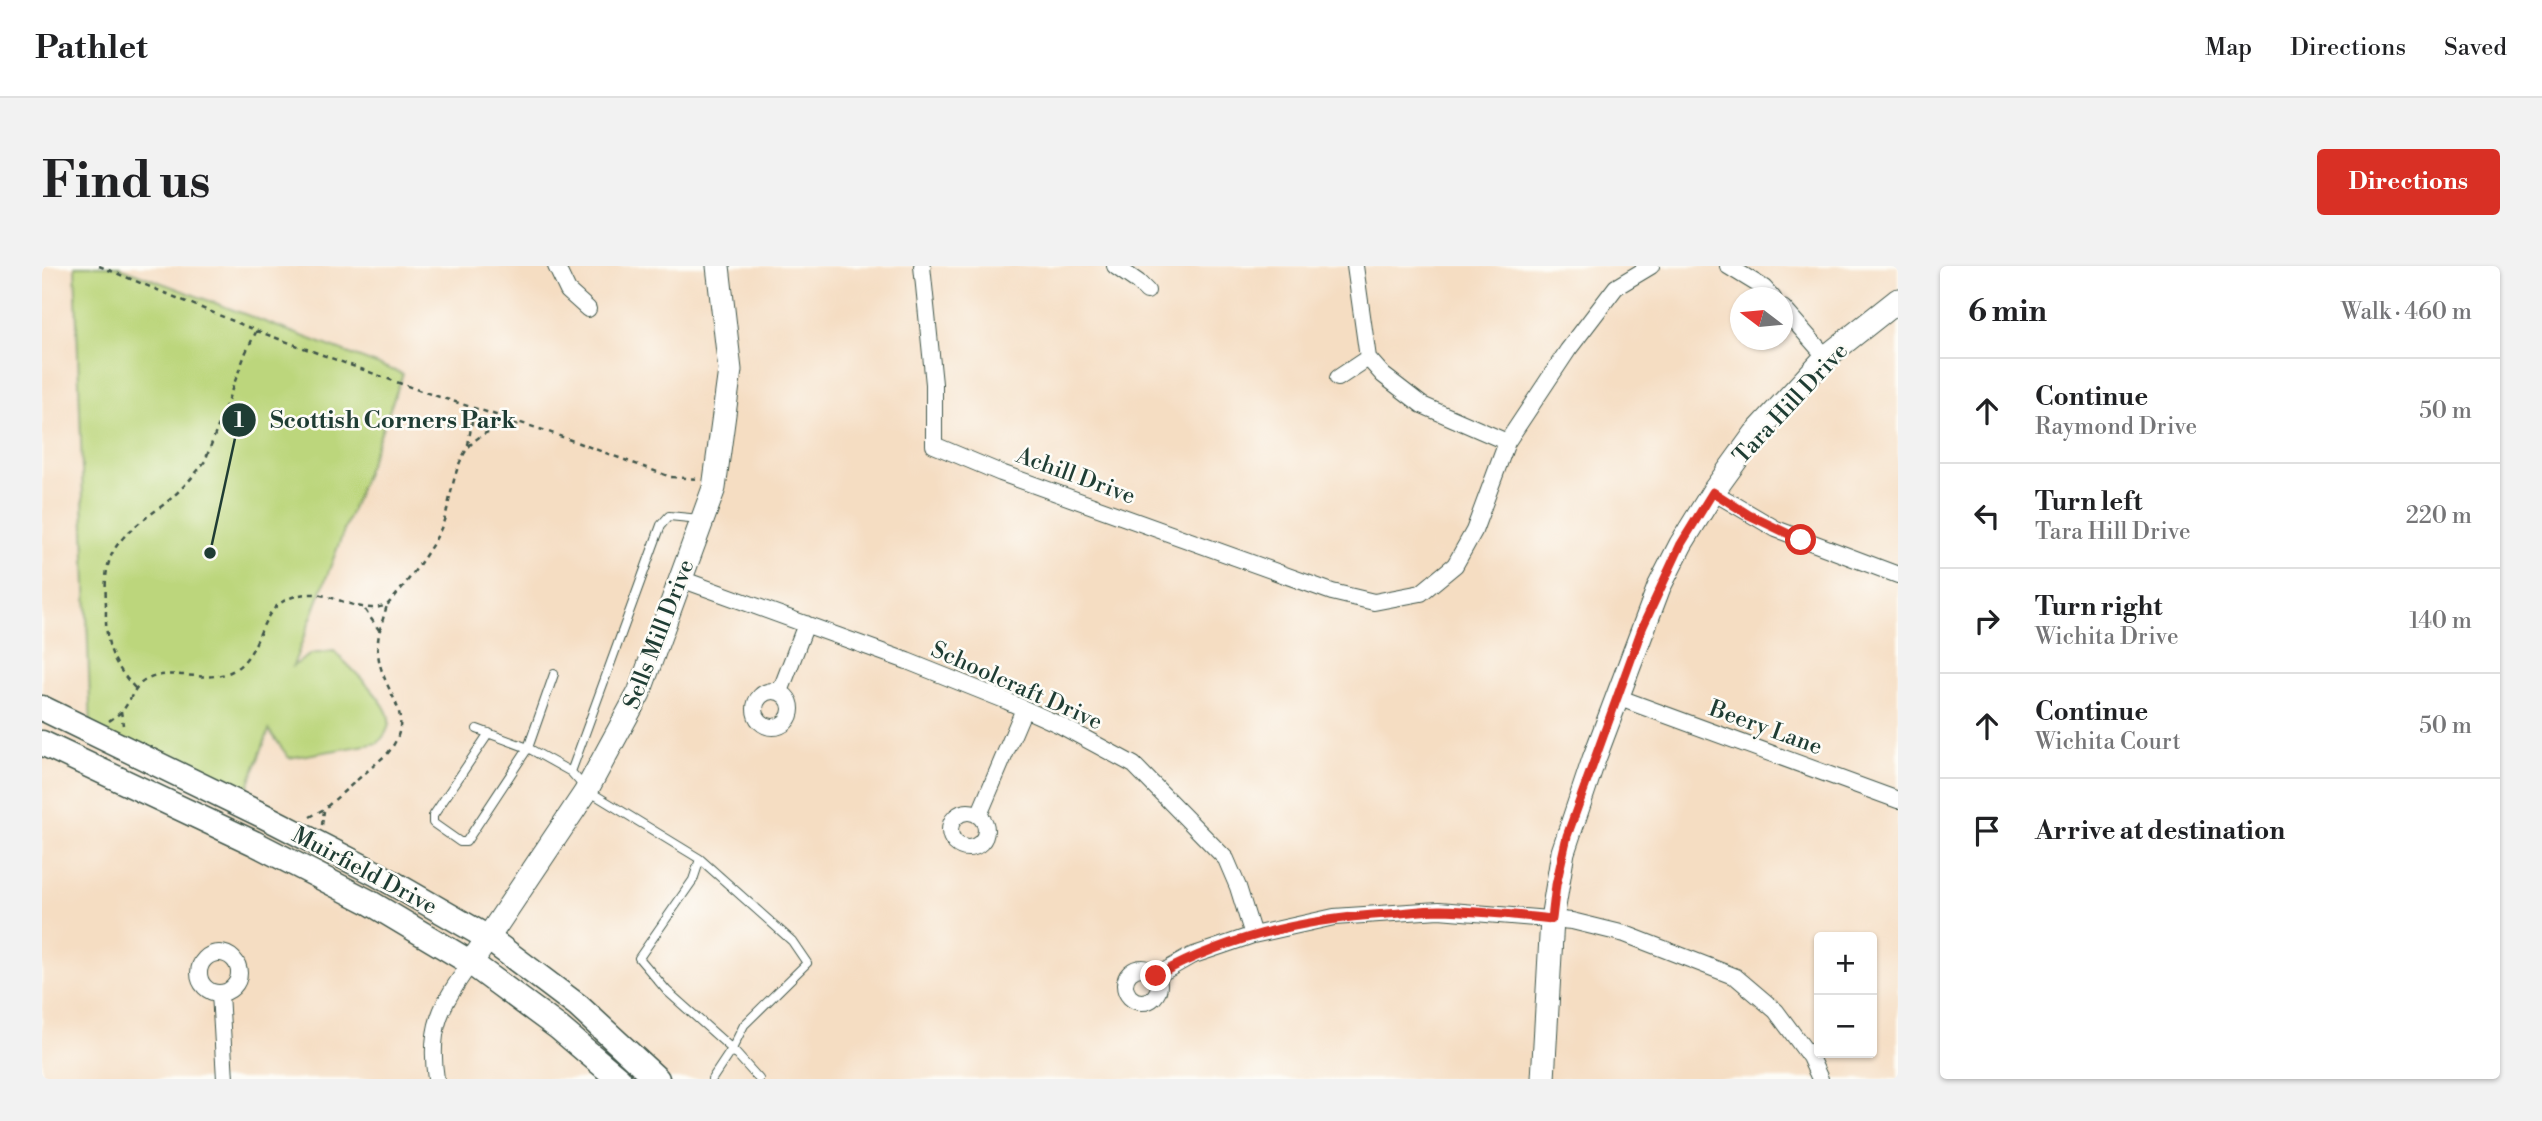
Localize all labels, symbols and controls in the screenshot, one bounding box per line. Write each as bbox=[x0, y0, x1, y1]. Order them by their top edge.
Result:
text: Pathlet bbox=[35, 28, 148, 69]
text: Map bbox=[2205, 33, 2252, 63]
text: Directions bbox=[2290, 33, 2406, 63]
text: Saved bbox=[2444, 33, 2507, 63]
button: Directions bbox=[2317, 149, 2500, 215]
text: Find us bbox=[42, 152, 211, 213]
north arrow bbox=[1730, 287, 1793, 350]
text: 6 min bbox=[1968, 293, 2047, 331]
text: Walk · 460 m bbox=[2341, 298, 2472, 326]
street label: Tara Hill Drive bbox=[1727, 337, 1854, 470]
text: Continue bbox=[2035, 381, 2148, 413]
icon: ahead bbox=[1968, 392, 2006, 430]
callout: Scottish Corners Park bbox=[221, 397, 531, 442]
text: 50 m bbox=[2419, 397, 2472, 425]
text: Scottish Corners Park bbox=[270, 406, 517, 436]
text: 1 bbox=[234, 408, 244, 434]
text: Raymond Drive bbox=[2035, 413, 2197, 441]
street label: Achill Drive bbox=[1011, 441, 1139, 510]
text: Turn left bbox=[2035, 486, 2143, 518]
icon: left bbox=[1968, 497, 2006, 535]
text: 220 m bbox=[2406, 502, 2472, 530]
text: Tara Hill Drive bbox=[2035, 518, 2191, 546]
route start bbox=[1785, 524, 1816, 555]
street label: Sells Mill Drive bbox=[618, 556, 700, 713]
text: Turn right bbox=[2035, 591, 2163, 623]
icon: right bbox=[1968, 602, 2006, 640]
text: 140 m bbox=[2409, 607, 2472, 635]
text: Wichita Drive bbox=[2035, 623, 2179, 651]
street label: Schoolcraft Drive bbox=[927, 636, 1107, 736]
street label: Beery Lane bbox=[1704, 694, 1826, 761]
text: Continue bbox=[2035, 696, 2148, 728]
icon: ahead bbox=[1968, 707, 2006, 745]
text: 50 m bbox=[2419, 712, 2472, 740]
text: Wichita Court bbox=[2035, 728, 2181, 756]
icon: arrive bbox=[1968, 812, 2006, 850]
text: Arrive at destination bbox=[2035, 815, 2285, 847]
street label: Muirfield Drive bbox=[287, 821, 442, 921]
map controls bbox=[1814, 932, 1877, 1058]
button: + bbox=[1814, 932, 1877, 995]
route end bbox=[1140, 960, 1171, 991]
button: − bbox=[1814, 995, 1877, 1058]

